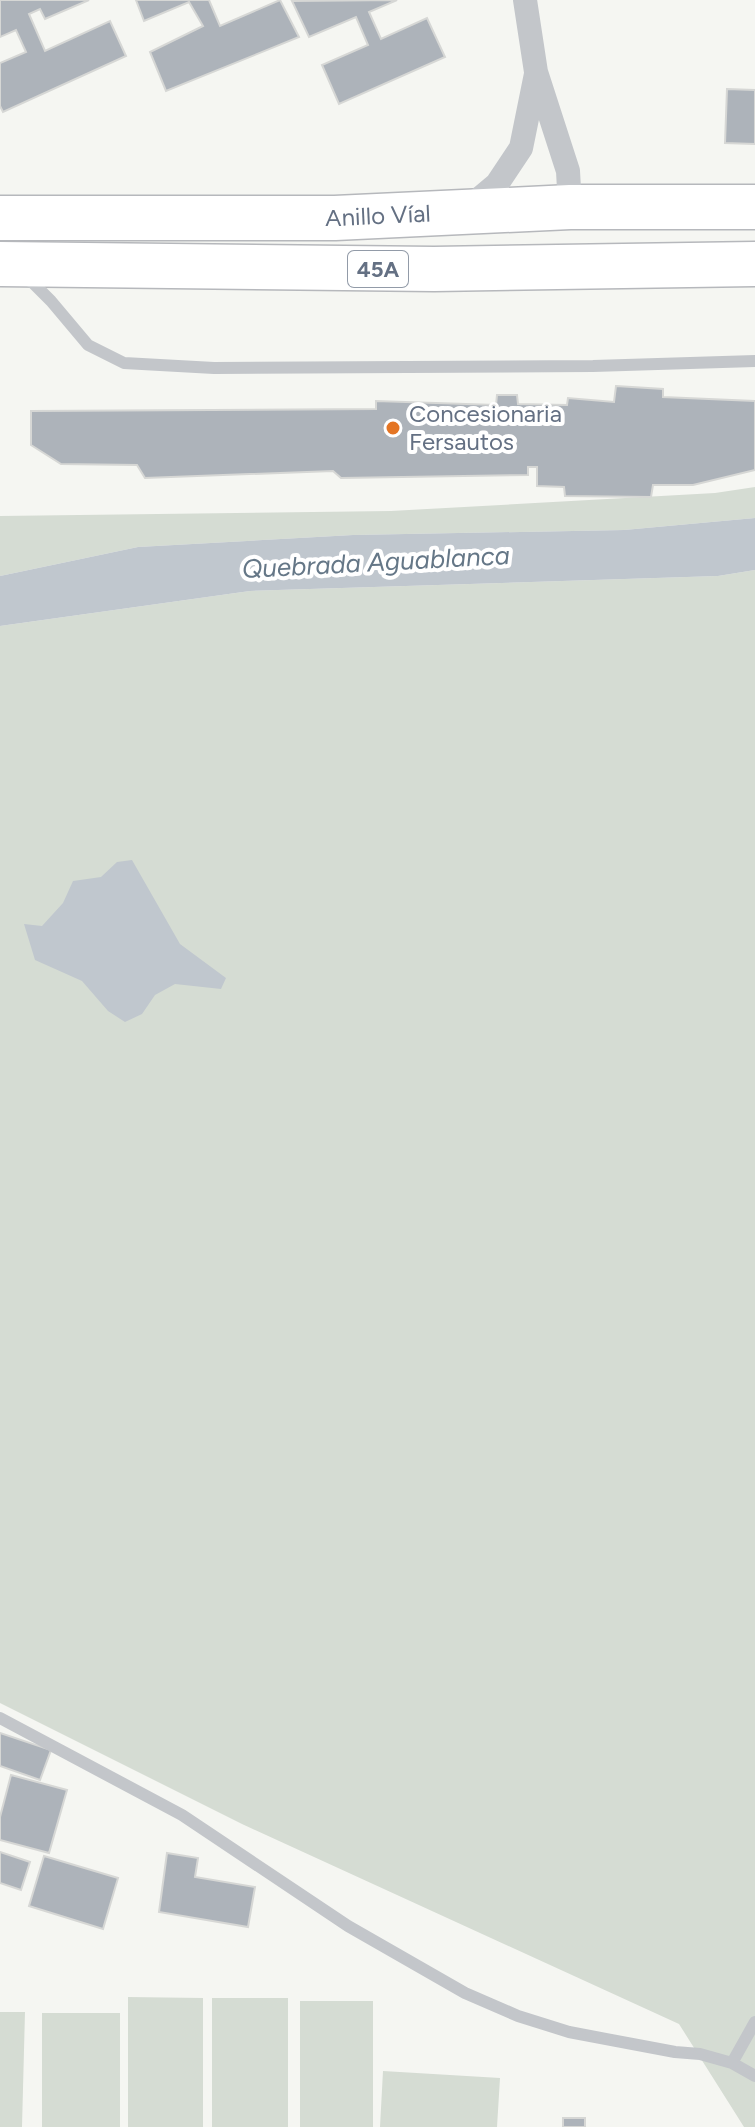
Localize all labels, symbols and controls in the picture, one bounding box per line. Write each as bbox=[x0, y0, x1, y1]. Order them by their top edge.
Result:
street label: Anillo Víal bbox=[325, 199, 431, 232]
road number: 45A bbox=[348, 251, 408, 287]
place label: Concesionaria Fersautos bbox=[409, 399, 562, 456]
marker: Concesionaria Fersautos bbox=[384, 419, 402, 437]
water label: Quebrada Aguablanca bbox=[241, 539, 511, 585]

